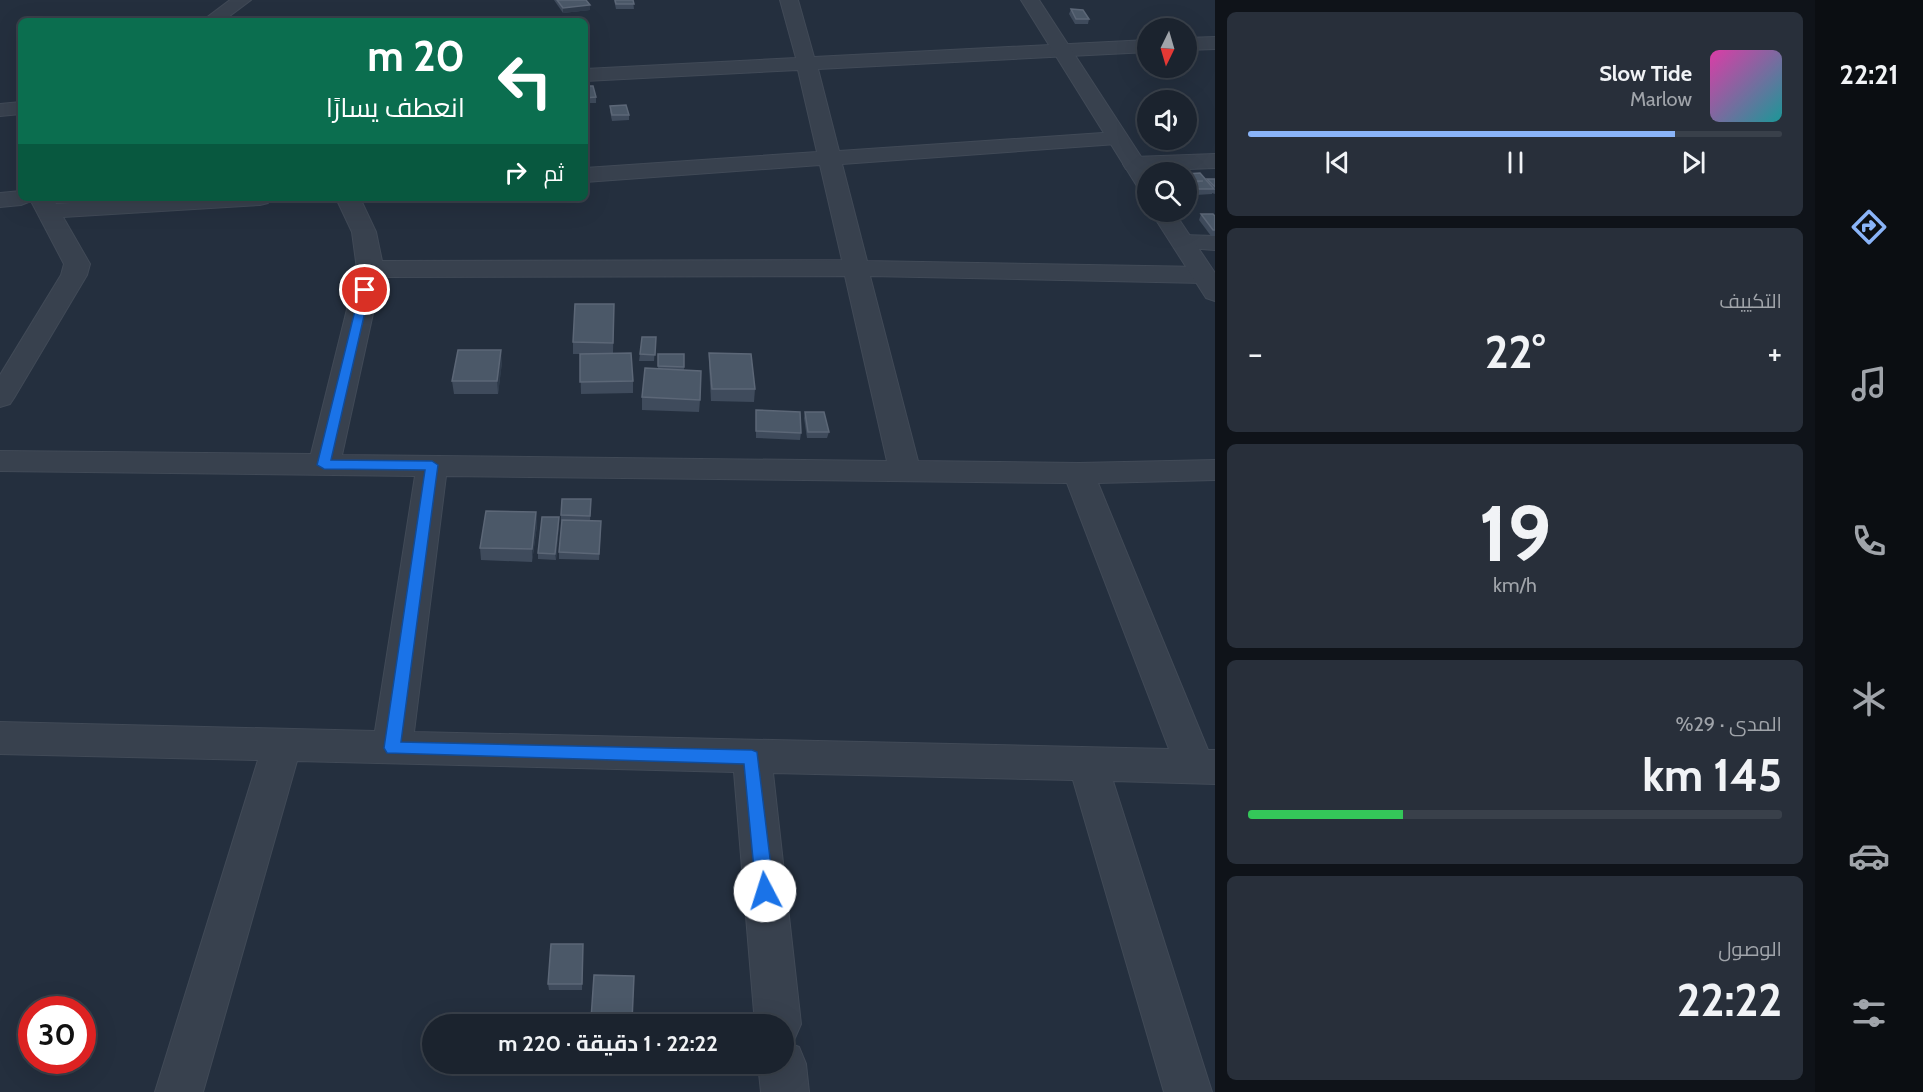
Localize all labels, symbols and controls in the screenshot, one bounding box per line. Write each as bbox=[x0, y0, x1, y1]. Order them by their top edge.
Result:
north arrow bbox=[1137, 18, 1197, 78]
map controls bbox=[1137, 18, 1197, 222]
text: 20 m bbox=[367, 30, 465, 82]
icon: left bbox=[486, 42, 564, 120]
text: 22:21 bbox=[1840, 58, 1898, 91]
text: Slow Tide bbox=[1599, 60, 1692, 87]
text: Marlow bbox=[1630, 87, 1692, 111]
button: sound bbox=[1137, 90, 1197, 150]
text: انعطف يسارًا bbox=[326, 91, 465, 124]
icon: previous bbox=[1321, 146, 1354, 179]
icon: pause bbox=[1499, 146, 1532, 179]
icon: next bbox=[1677, 146, 1710, 179]
icon: right bbox=[499, 156, 532, 189]
text: ثم bbox=[544, 160, 564, 187]
button: search bbox=[1137, 162, 1197, 222]
icon: directions bbox=[1848, 206, 1890, 248]
pin bbox=[339, 264, 390, 315]
icon: arrive bbox=[348, 273, 381, 306]
text: التكييف bbox=[1719, 289, 1782, 313]
text: 22° bbox=[1485, 325, 1545, 379]
text: − bbox=[1248, 333, 1263, 373]
text: + bbox=[1767, 333, 1782, 373]
icon: music bbox=[1848, 363, 1890, 405]
text: 19 bbox=[1479, 486, 1551, 581]
icon: phone bbox=[1848, 520, 1890, 562]
text: km/h bbox=[1493, 573, 1537, 597]
icon: climate bbox=[1848, 678, 1890, 720]
text: المدى · 29% bbox=[1675, 712, 1782, 736]
text: 145 km bbox=[1642, 748, 1782, 802]
icon: car bbox=[1848, 835, 1890, 877]
position arrow bbox=[733, 859, 797, 923]
text: الوصول bbox=[1718, 937, 1782, 961]
text: 22:22 bbox=[1677, 973, 1782, 1027]
icon: filters bbox=[1848, 992, 1890, 1034]
speed limit sign: 30 bbox=[18, 996, 96, 1074]
text: 22:22 · 1 دقيقة · 220 m bbox=[498, 1030, 718, 1057]

